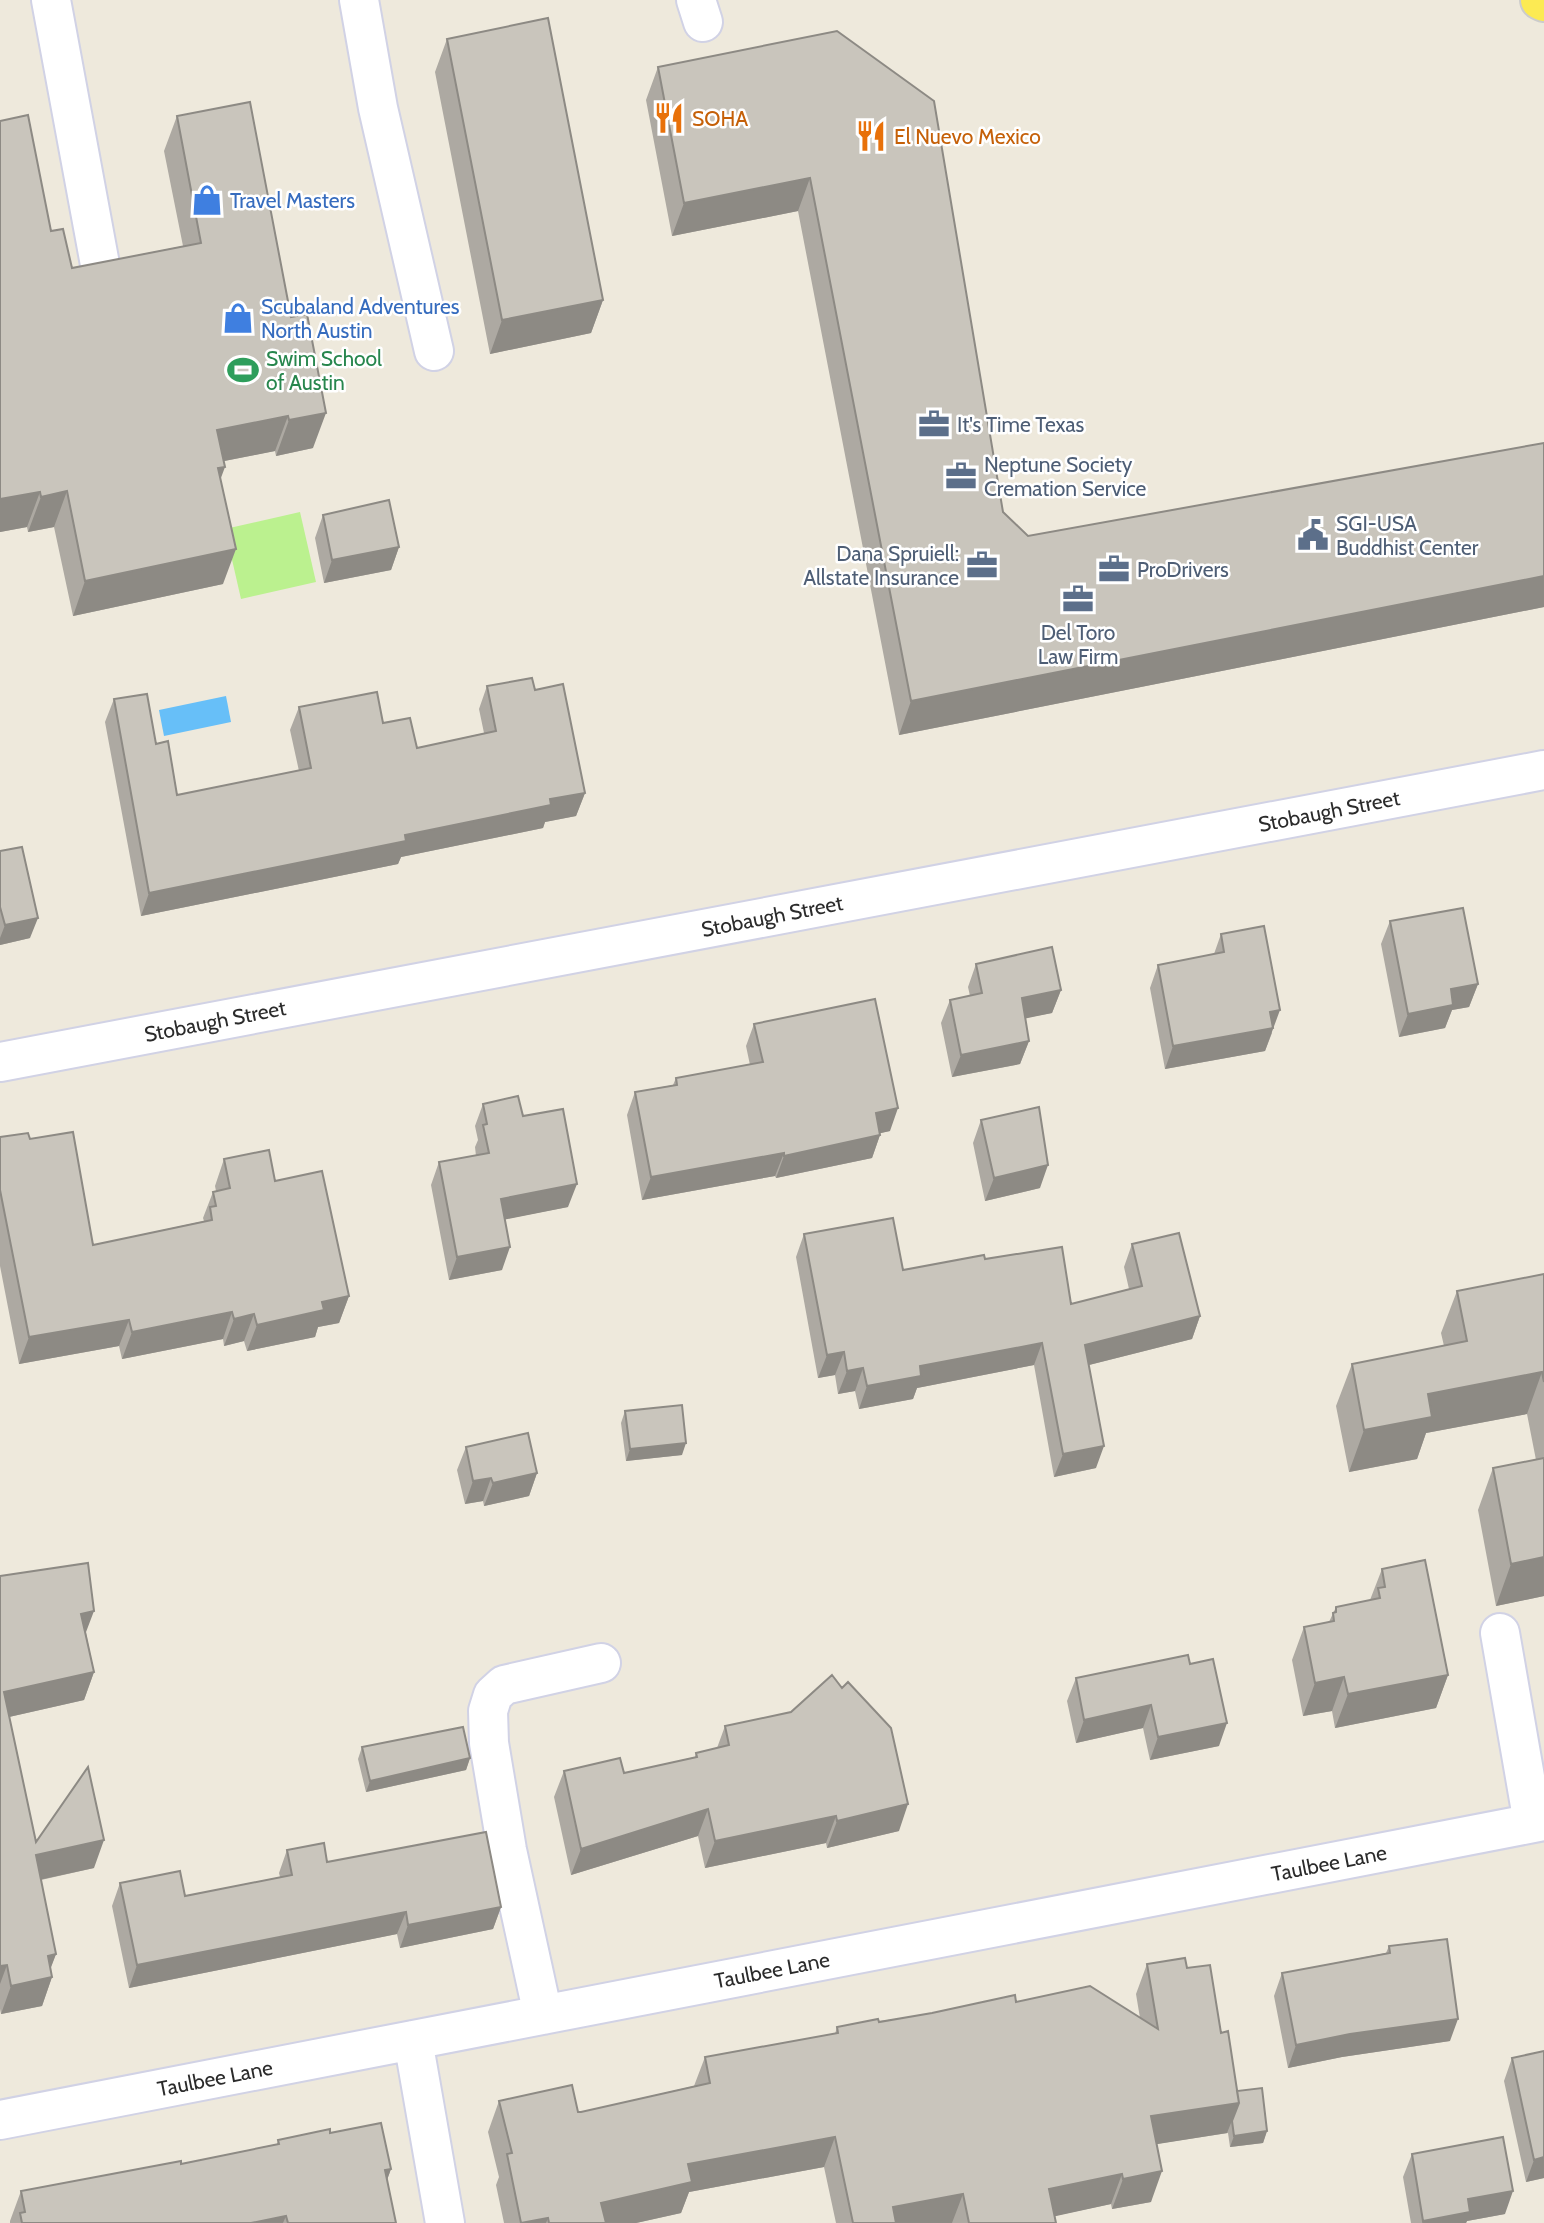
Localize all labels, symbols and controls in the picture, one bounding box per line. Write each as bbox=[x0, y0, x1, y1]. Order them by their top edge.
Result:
restaurant icon: SOHA bbox=[652, 101, 686, 135]
place label: SOHA bbox=[692, 106, 748, 131]
restaurant icon: El Nuevo Mexico bbox=[854, 119, 888, 153]
place label: El Nuevo Mexico bbox=[894, 124, 1041, 149]
shop icon: Travel Masters bbox=[190, 183, 224, 217]
place label: Travel Masters bbox=[230, 188, 355, 213]
place label: Scubaland Adventures North Austin bbox=[261, 294, 460, 343]
shop icon: Scubaland Adventures North Austin bbox=[221, 301, 255, 335]
place label: Swim School of Austin bbox=[266, 346, 382, 395]
sports icon: Swim School of Austin bbox=[226, 353, 260, 387]
office icon: It's Time Texas bbox=[917, 407, 951, 441]
place label: It's Time Texas bbox=[957, 412, 1085, 437]
place label: Neptune Society Cremation Service bbox=[984, 452, 1147, 501]
office icon: Neptune Society Cremation Service bbox=[944, 459, 978, 493]
place label: SGI-USA Buddhist Center bbox=[1336, 511, 1479, 560]
public building icon: SGI-USA Buddhist Center bbox=[1296, 518, 1330, 552]
place label: Dana Spruiell: Allstate Insurance bbox=[803, 541, 959, 590]
office icon: Dana Spruiell: Allstate Insurance bbox=[965, 548, 999, 582]
office icon: ProDrivers bbox=[1097, 552, 1131, 586]
place label: ProDrivers bbox=[1137, 557, 1229, 582]
office icon: Del Toro Law Firm bbox=[1061, 582, 1095, 616]
place label: Del Toro Law Firm bbox=[1038, 620, 1118, 669]
street label: Stobaugh Street bbox=[1256, 785, 1402, 837]
street label: Stobaugh Street bbox=[699, 890, 845, 942]
street label: Stobaugh Street bbox=[142, 995, 288, 1047]
street label: Taulbee Lane bbox=[1269, 1840, 1389, 1886]
street label: Taulbee Lane bbox=[712, 1947, 832, 1993]
street label: Taulbee Lane bbox=[155, 2055, 275, 2101]

